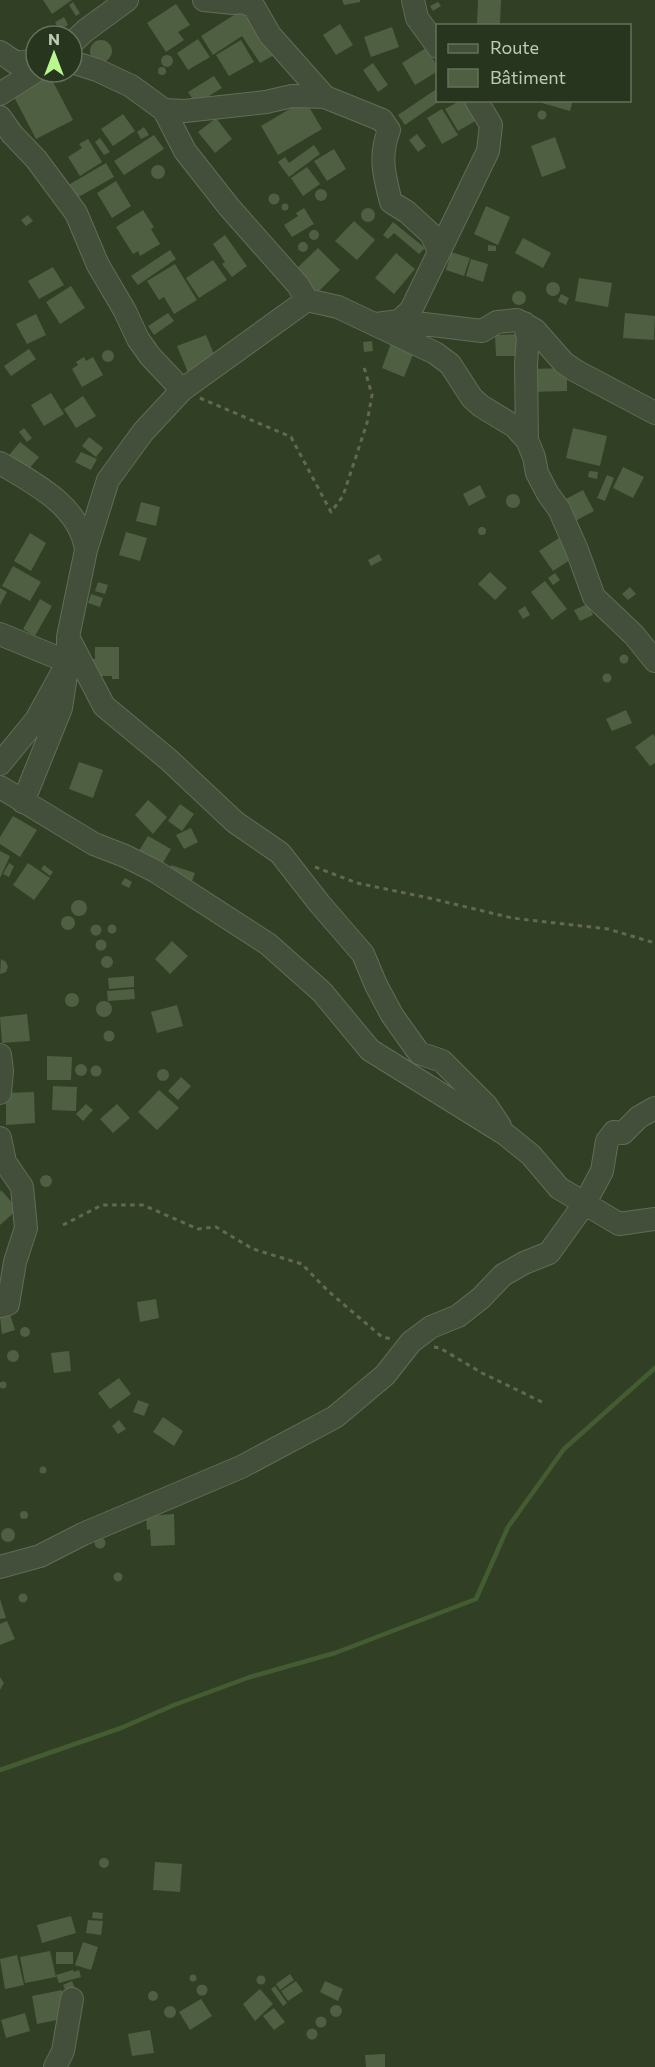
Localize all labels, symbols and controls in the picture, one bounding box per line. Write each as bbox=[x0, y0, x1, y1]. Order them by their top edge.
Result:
north arrow bbox=[24, 24, 84, 84]
legend bbox=[436, 24, 631, 102]
text: N bbox=[48, 29, 60, 48]
text: Route bbox=[490, 36, 539, 58]
text: Bâtiment bbox=[490, 66, 566, 88]

